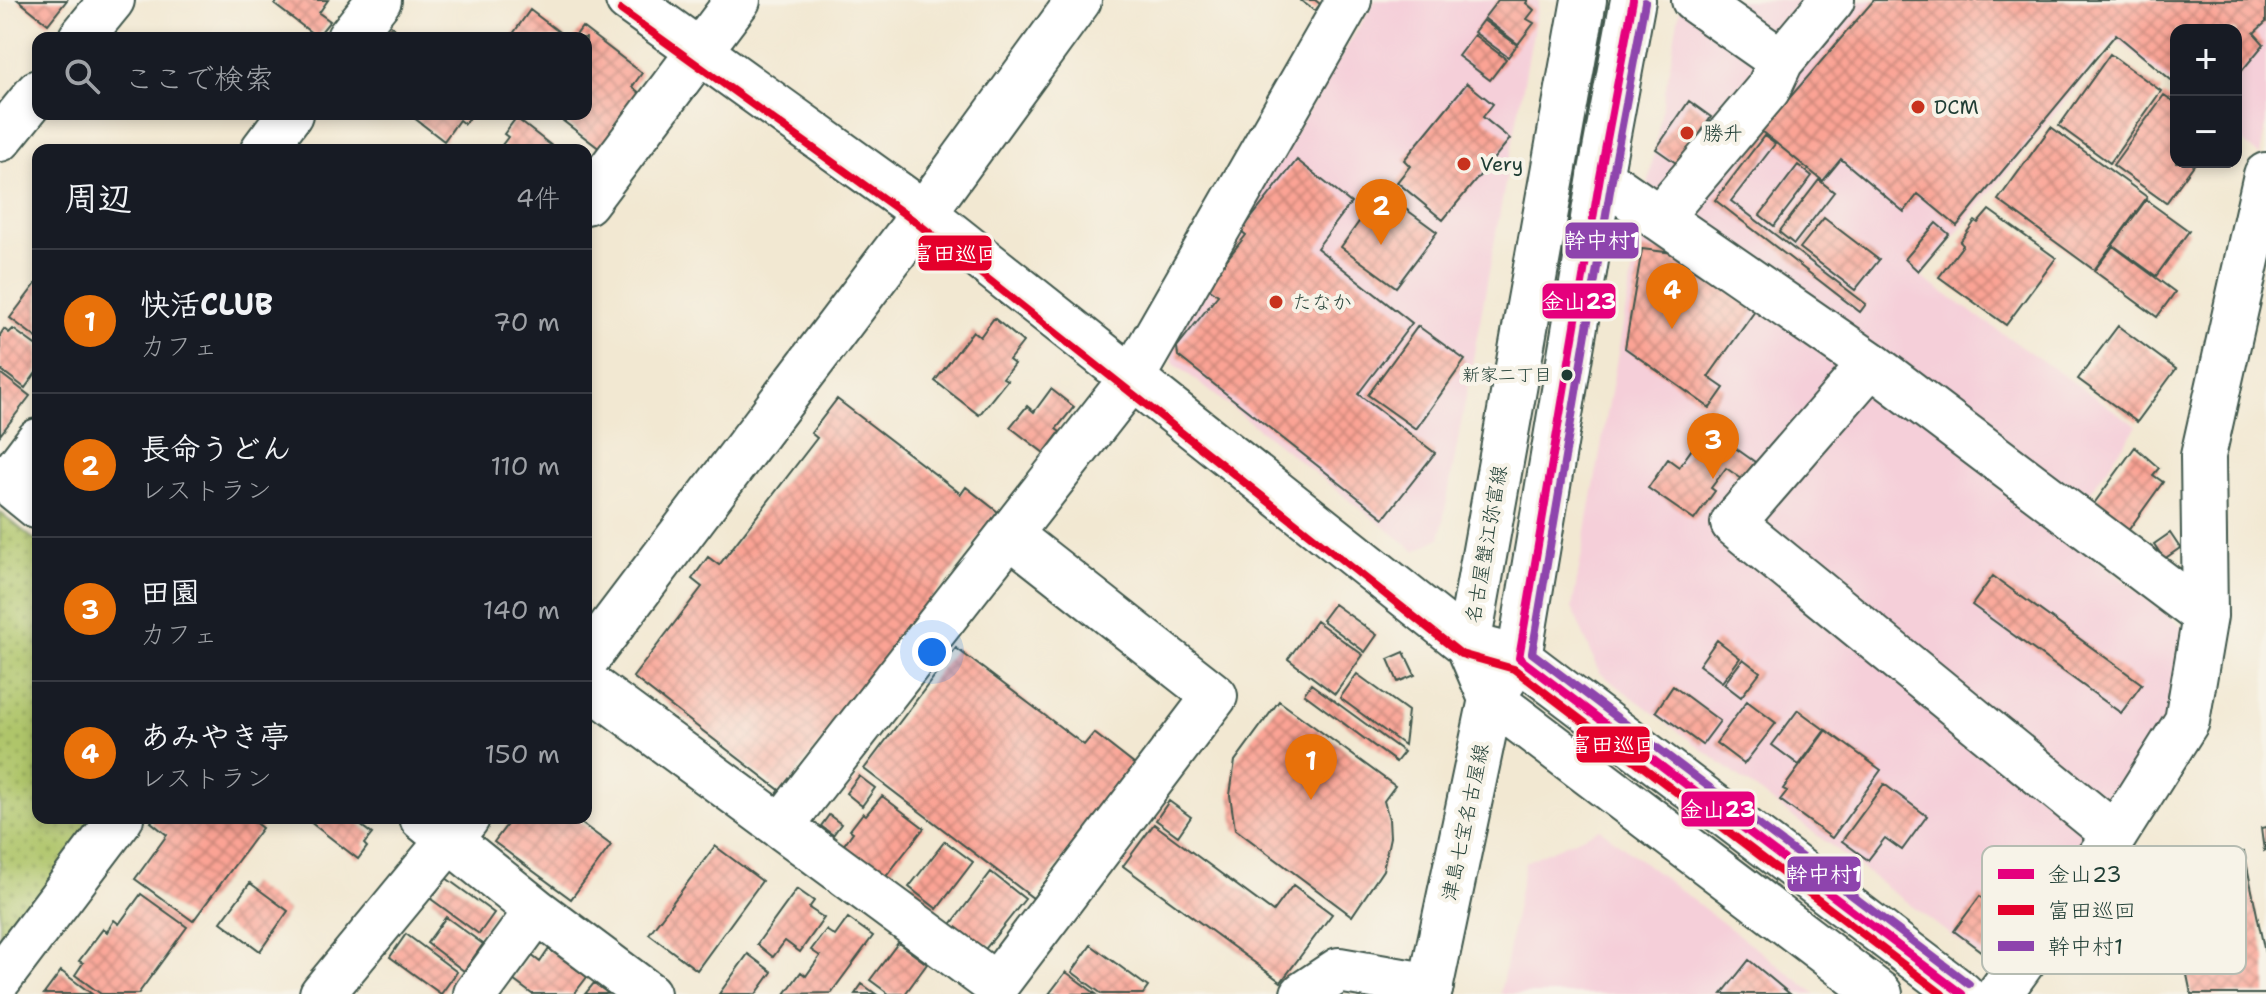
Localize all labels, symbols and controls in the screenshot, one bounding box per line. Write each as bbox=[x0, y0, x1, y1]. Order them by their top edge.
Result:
map controls bbox=[2170, 24, 2242, 168]
button: + bbox=[2170, 24, 2242, 96]
search box bbox=[32, 32, 592, 120]
icon: search bbox=[60, 54, 104, 98]
text: ここで検索 bbox=[124, 58, 274, 99]
place label: DCM bbox=[1934, 94, 1979, 120]
button: − bbox=[2170, 96, 2242, 168]
marker: DCM bbox=[1909, 98, 1927, 116]
place label: 勝升 bbox=[1703, 120, 1743, 146]
marker: 勝升 bbox=[1678, 124, 1696, 142]
place label: Very bbox=[1480, 151, 1523, 177]
marker: Very bbox=[1455, 155, 1473, 173]
text: 周辺 bbox=[64, 175, 132, 221]
pin: 2 bbox=[1355, 179, 1407, 245]
text: 4件 bbox=[516, 180, 560, 215]
line badge: 幹中村1 bbox=[1564, 221, 1640, 260]
text: 幹中村1 bbox=[1564, 226, 1640, 255]
line badge: 富田巡回 bbox=[917, 234, 993, 272]
text: 富田巡回 bbox=[911, 239, 999, 268]
pin: 4 bbox=[1646, 263, 1698, 329]
line badge: 金山23 bbox=[1541, 282, 1617, 320]
text: 快活CLUB bbox=[140, 284, 273, 325]
text: 金山23 bbox=[1542, 287, 1616, 316]
place label: たなか bbox=[1292, 289, 1352, 315]
marker: たなか bbox=[1267, 293, 1285, 311]
text: 1 bbox=[84, 304, 96, 339]
text: 70 m bbox=[493, 304, 560, 339]
text: カフェ bbox=[140, 328, 218, 363]
place label: 新家二丁目 bbox=[1462, 363, 1552, 387]
marker: 新家二丁目 bbox=[1559, 367, 1575, 383]
pin: 3 bbox=[1687, 413, 1739, 479]
text: 長命うどん bbox=[140, 428, 291, 469]
text: 2 bbox=[81, 448, 99, 483]
text: 110 m bbox=[490, 448, 560, 483]
street label: 名古屋蟹江弥富線 bbox=[1459, 463, 1513, 625]
text: レストラン bbox=[140, 472, 272, 507]
text: 田園 bbox=[140, 572, 200, 613]
text: 3 bbox=[81, 592, 99, 627]
text: 140 m bbox=[483, 592, 560, 627]
text: カフェ bbox=[140, 616, 218, 651]
your location bbox=[912, 632, 952, 672]
text: あみやき亭 bbox=[140, 716, 290, 757]
line badge: 富田巡回 bbox=[1575, 725, 1651, 764]
text: 富田巡回 bbox=[1569, 730, 1657, 759]
pin: 1 bbox=[1285, 734, 1337, 800]
text: 4 bbox=[81, 736, 99, 771]
text: 150 m bbox=[484, 736, 560, 771]
street label: 津島七宝名古屋線 bbox=[1436, 741, 1494, 903]
text: レストラン bbox=[140, 760, 272, 795]
line badge: 金山23 bbox=[1680, 790, 1756, 828]
text: 金山23 bbox=[1681, 795, 1755, 824]
legend bbox=[1982, 846, 2246, 974]
line badge: 幹中村1 bbox=[1786, 855, 1862, 893]
text: 幹中村1 bbox=[1786, 860, 1862, 889]
text: 金山23 bbox=[2048, 860, 2122, 889]
text: 富田巡回 bbox=[2048, 896, 2136, 925]
text: 幹中村1 bbox=[2048, 932, 2123, 961]

